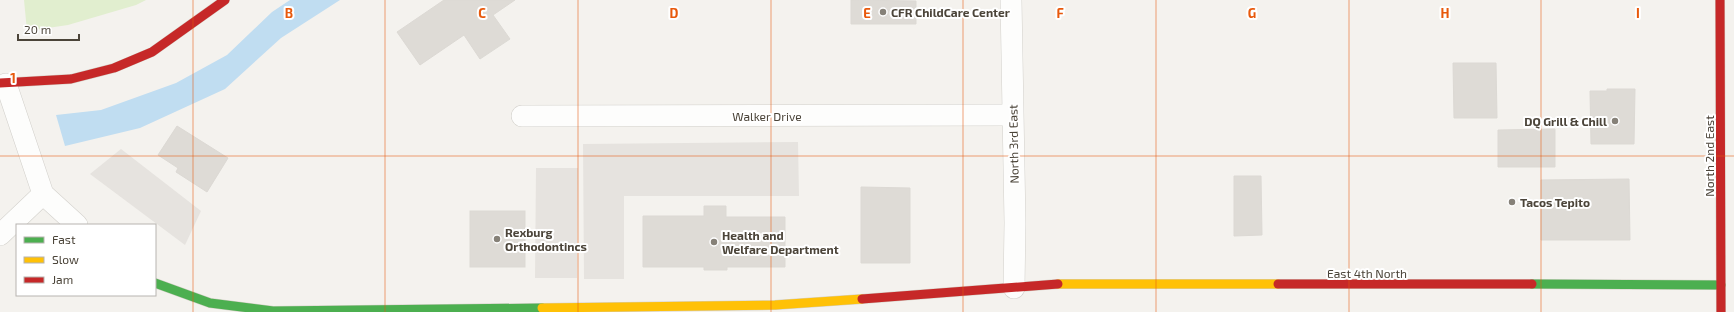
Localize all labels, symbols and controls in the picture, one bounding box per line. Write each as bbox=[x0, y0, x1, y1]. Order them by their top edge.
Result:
text: B bbox=[285, 5, 293, 21]
text: C bbox=[478, 5, 486, 21]
text: D bbox=[670, 5, 679, 21]
text: E bbox=[863, 5, 871, 21]
place label: CFR ChildCare Center bbox=[891, 5, 1010, 19]
text: F bbox=[1056, 5, 1064, 21]
text: G bbox=[1248, 5, 1256, 21]
text: H bbox=[1441, 5, 1450, 21]
text: I bbox=[1636, 5, 1640, 21]
marker: CFR ChildCare Center bbox=[878, 7, 888, 17]
scale bar bbox=[18, 16, 79, 42]
text: 20 m bbox=[24, 22, 51, 36]
text: 1 bbox=[10, 70, 16, 86]
street label: North 3rd East bbox=[1005, 104, 1021, 184]
street label: Walker Drive bbox=[732, 109, 802, 123]
place label: DQ Grill & Chill bbox=[1524, 114, 1607, 129]
street label: North 2nd East bbox=[1702, 115, 1716, 197]
marker: DQ Grill & Chill bbox=[1610, 116, 1620, 126]
place label: Tacos Tepito bbox=[1520, 195, 1590, 209]
marker: Tacos Tepito bbox=[1507, 197, 1517, 207]
legend bbox=[16, 224, 156, 296]
place label: Rexburg Orthodontincs bbox=[505, 225, 587, 253]
place label: Health and Welfare Department bbox=[722, 228, 839, 256]
text: Fast bbox=[52, 232, 76, 246]
marker: Rexburg Orthodontincs bbox=[492, 234, 502, 244]
marker: Health and Welfare Department bbox=[709, 237, 719, 247]
text: Slow bbox=[52, 252, 79, 266]
street label: East 4th North bbox=[1327, 266, 1407, 280]
text: Jam bbox=[52, 272, 73, 286]

